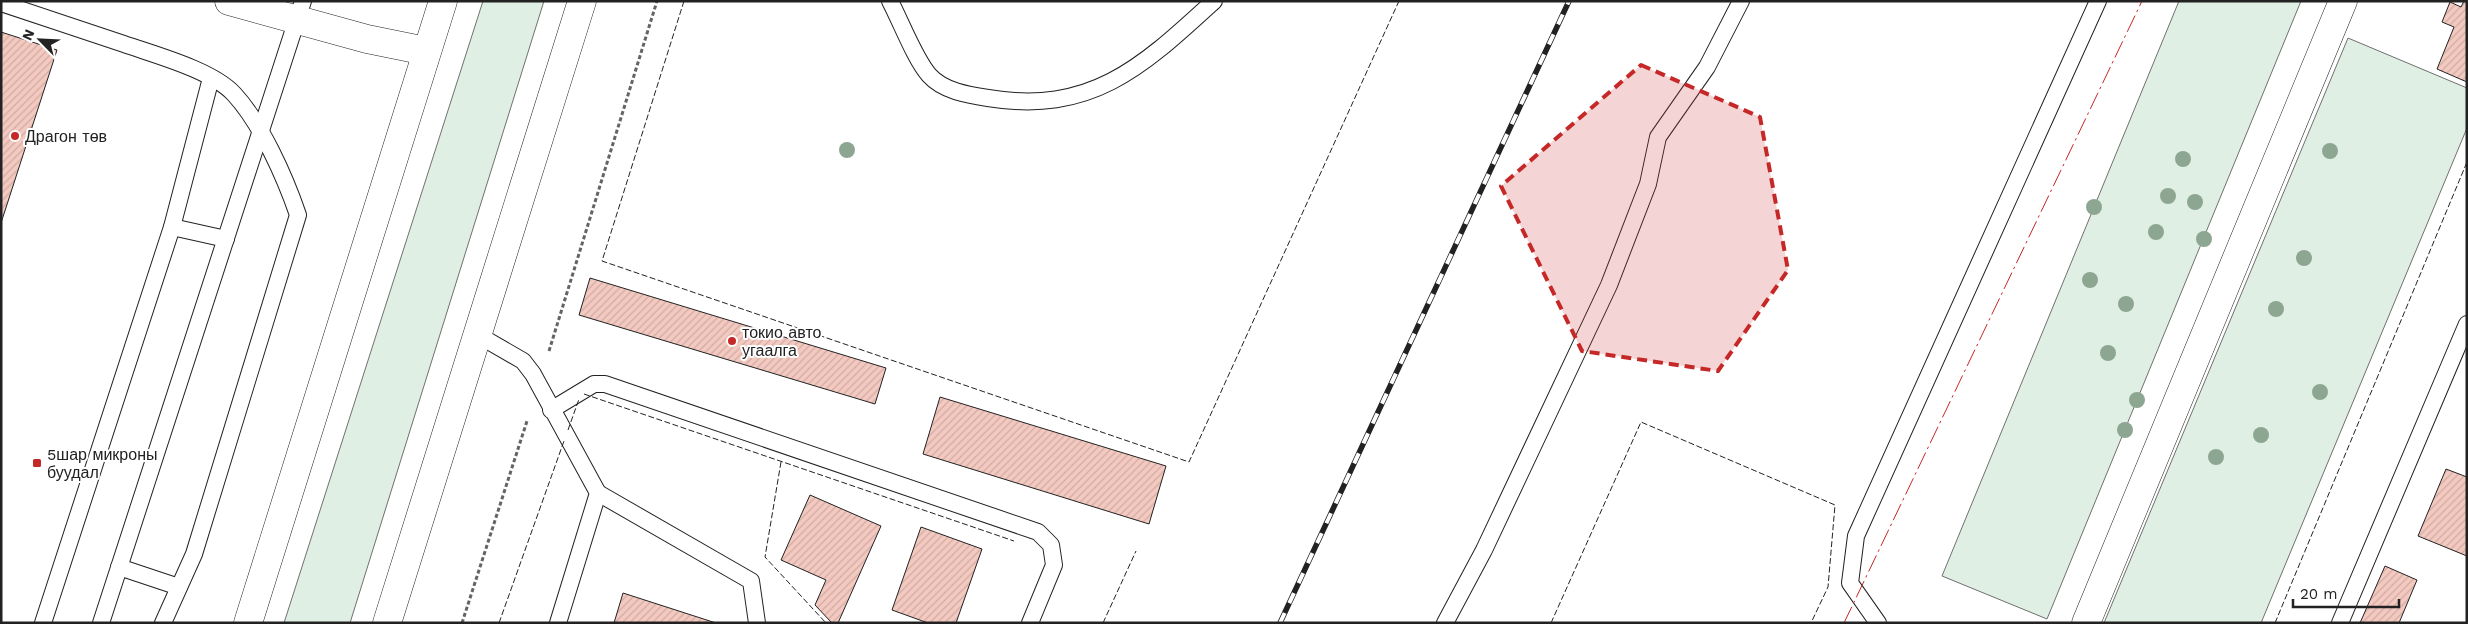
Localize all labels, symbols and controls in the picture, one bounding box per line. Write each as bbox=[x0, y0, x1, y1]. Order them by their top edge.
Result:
north arrow bbox=[15, 15, 65, 65]
text: N bbox=[19, 27, 38, 43]
place label: Драгон төв bbox=[25, 127, 107, 146]
marker: Драгон төв bbox=[9, 130, 21, 142]
place label: токио авто угаалга bbox=[742, 323, 822, 360]
marker: токио авто угаалга bbox=[726, 335, 738, 347]
place label: 5шар микроны буудал bbox=[47, 445, 157, 482]
marker: 5шар микроны буудал bbox=[31, 457, 43, 469]
scale bar bbox=[2293, 576, 2399, 608]
text: 20 m bbox=[2300, 585, 2338, 603]

